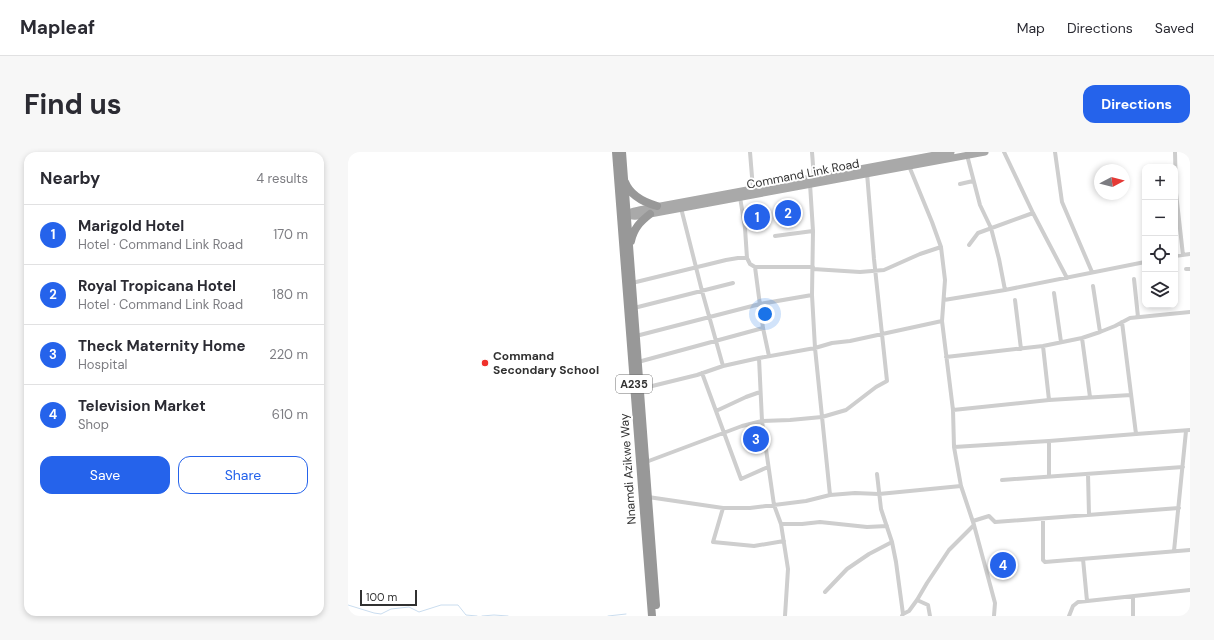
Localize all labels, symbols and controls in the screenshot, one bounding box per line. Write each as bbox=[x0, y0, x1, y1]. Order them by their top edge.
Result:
text: Mapleaf bbox=[20, 15, 95, 40]
text: Map bbox=[1017, 19, 1045, 37]
text: Directions bbox=[1067, 19, 1133, 37]
text: Saved bbox=[1155, 19, 1194, 37]
button: Directions bbox=[1083, 85, 1190, 123]
text: Find us bbox=[24, 86, 122, 123]
street label: Command Link Road bbox=[745, 155, 861, 193]
north arrow bbox=[1094, 164, 1130, 200]
map controls bbox=[1142, 164, 1178, 308]
button: + bbox=[1142, 164, 1178, 200]
text: Nearby bbox=[40, 167, 100, 189]
text: 4 results bbox=[256, 170, 308, 187]
pin: 2 bbox=[775, 198, 801, 228]
button: − bbox=[1142, 200, 1178, 236]
pin: 1 bbox=[744, 202, 770, 232]
text: Marigold Hotel bbox=[78, 216, 184, 236]
text: 1 bbox=[51, 226, 55, 243]
text: 170 m bbox=[273, 226, 308, 243]
text: Hotel · Command Link Road bbox=[78, 236, 243, 253]
button: locate bbox=[1142, 236, 1178, 272]
button: layers bbox=[1142, 272, 1178, 308]
text: Royal Tropicana Hotel bbox=[78, 276, 236, 296]
text: 2 bbox=[49, 286, 57, 303]
text: 180 m bbox=[272, 286, 308, 303]
text: Hotel · Command Link Road bbox=[78, 296, 243, 313]
your location bbox=[755, 304, 775, 324]
text: Theck Maternity Home bbox=[78, 336, 245, 356]
text: 3 bbox=[49, 346, 57, 363]
text: 220 m bbox=[269, 346, 308, 363]
place label: Command Secondary School bbox=[493, 348, 599, 378]
text: Hospital bbox=[78, 356, 127, 373]
marker: Command Secondary School bbox=[480, 358, 490, 368]
road number: A235 bbox=[616, 375, 652, 393]
text: Television Market bbox=[78, 396, 206, 416]
text: 4 bbox=[49, 406, 57, 423]
text: 610 m bbox=[272, 406, 308, 423]
street label: Nnamdi Azikwe Way bbox=[616, 413, 640, 525]
text: Shop bbox=[78, 416, 109, 433]
pin: 3 bbox=[743, 424, 769, 454]
button: Save bbox=[40, 456, 170, 494]
button: Share bbox=[178, 456, 308, 494]
pin: 4 bbox=[990, 550, 1016, 580]
scale bar bbox=[360, 588, 417, 607]
text: 100 m bbox=[366, 590, 397, 604]

